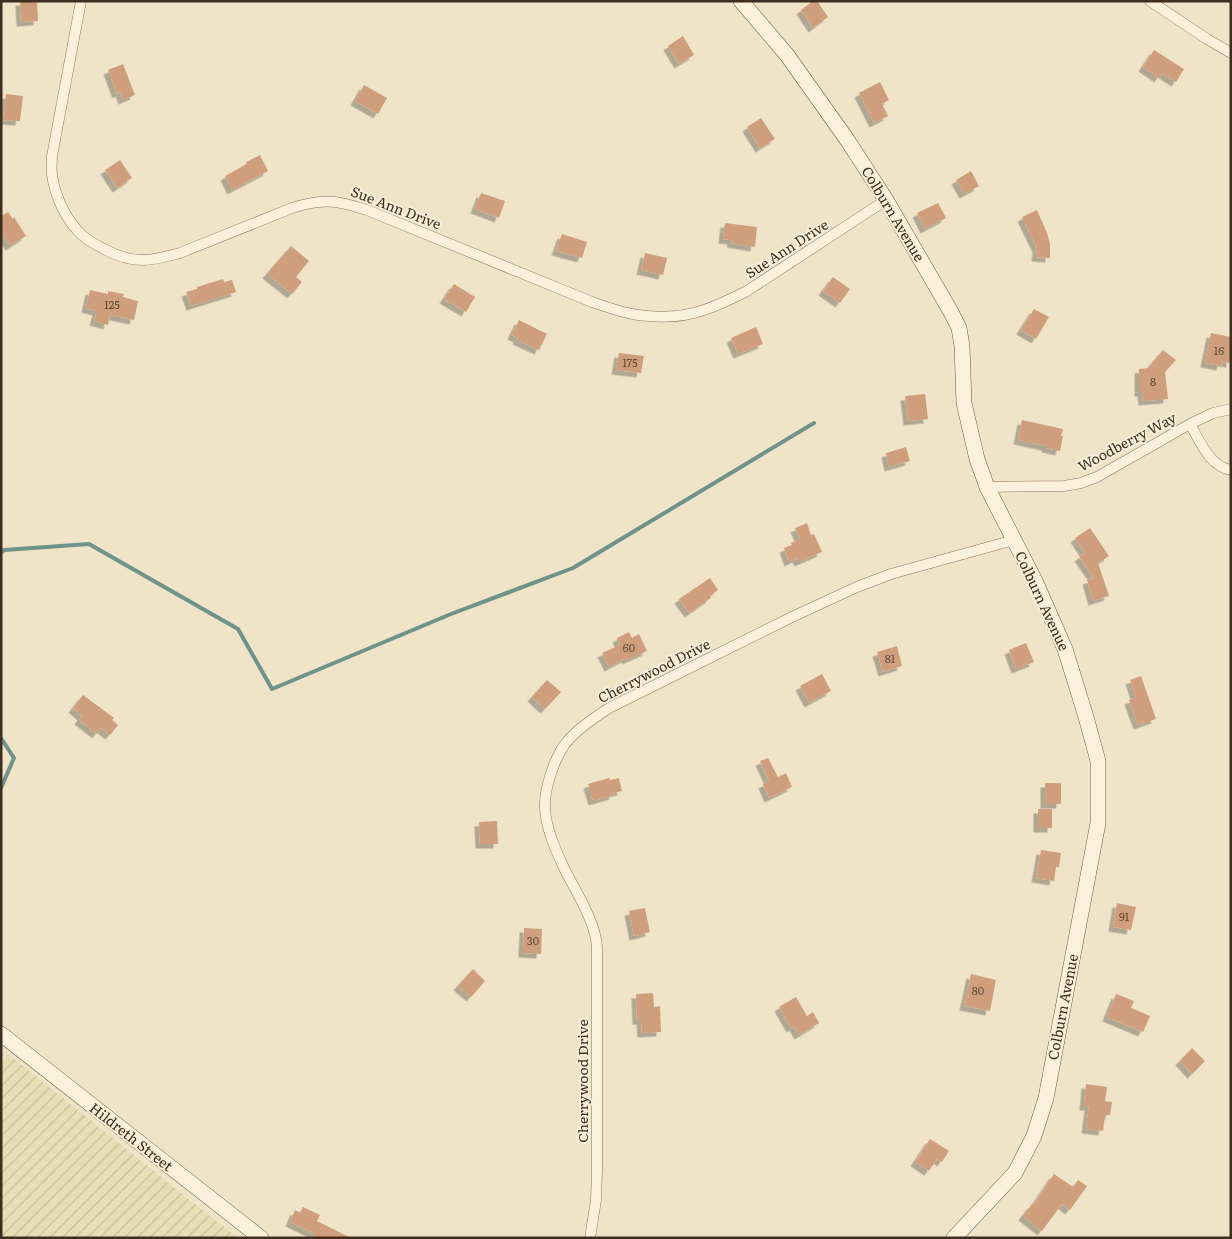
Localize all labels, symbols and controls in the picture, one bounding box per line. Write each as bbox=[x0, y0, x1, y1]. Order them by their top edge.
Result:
street label: Colburn Avenue bbox=[858, 162, 930, 265]
street label: Sue Ann Drive bbox=[348, 181, 444, 233]
street label: Sue Ann Drive bbox=[741, 214, 832, 282]
house number: 125 bbox=[104, 296, 120, 312]
house number: 16 bbox=[1214, 342, 1224, 358]
house number: 175 bbox=[622, 354, 638, 370]
house number: 8 bbox=[1150, 373, 1156, 389]
street label: Woodberry Way bbox=[1074, 406, 1180, 475]
street label: Colburn Avenue bbox=[1011, 548, 1075, 654]
street label: Cherrywood Drive bbox=[594, 633, 713, 707]
house number: 60 bbox=[623, 639, 635, 655]
house number: 81 bbox=[885, 650, 896, 666]
house number: 91 bbox=[1119, 908, 1130, 924]
house number: 30 bbox=[527, 932, 539, 948]
street label: Colburn Avenue bbox=[1042, 952, 1082, 1062]
house number: 80 bbox=[972, 982, 984, 998]
street label: Cherrywood Drive bbox=[572, 1019, 592, 1143]
street label: Hildreth Street bbox=[86, 1097, 178, 1175]

